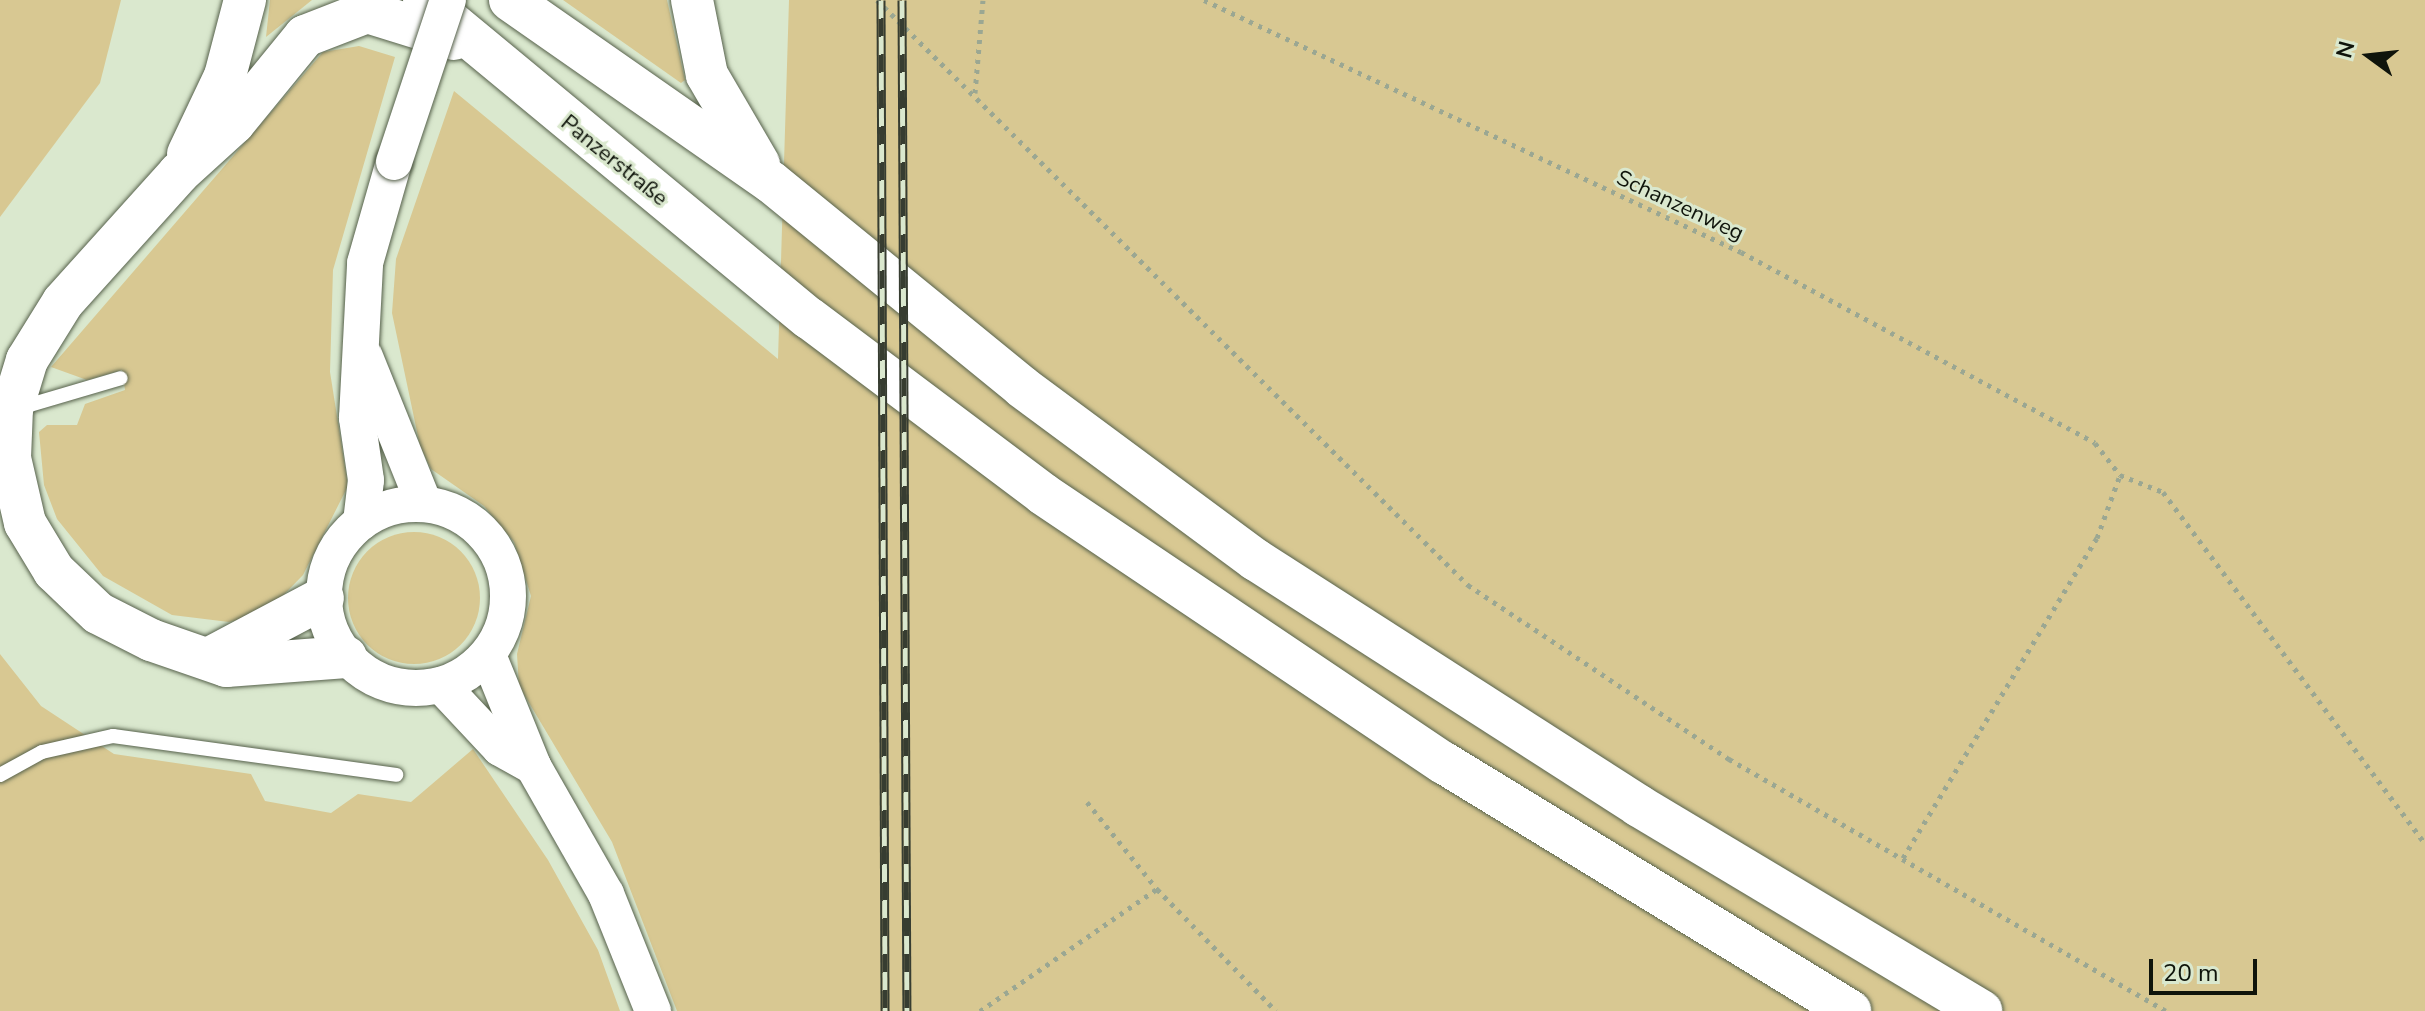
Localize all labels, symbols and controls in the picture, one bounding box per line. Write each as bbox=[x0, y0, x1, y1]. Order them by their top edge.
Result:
north arrow bbox=[2329, 16, 2409, 96]
text: N bbox=[2329, 38, 2362, 62]
street label: Panzerstraße bbox=[555, 110, 673, 212]
street label: Schanzenweg bbox=[1612, 165, 1748, 247]
scale bar bbox=[2153, 943, 2261, 993]
text: 20 m bbox=[2163, 957, 2219, 989]

